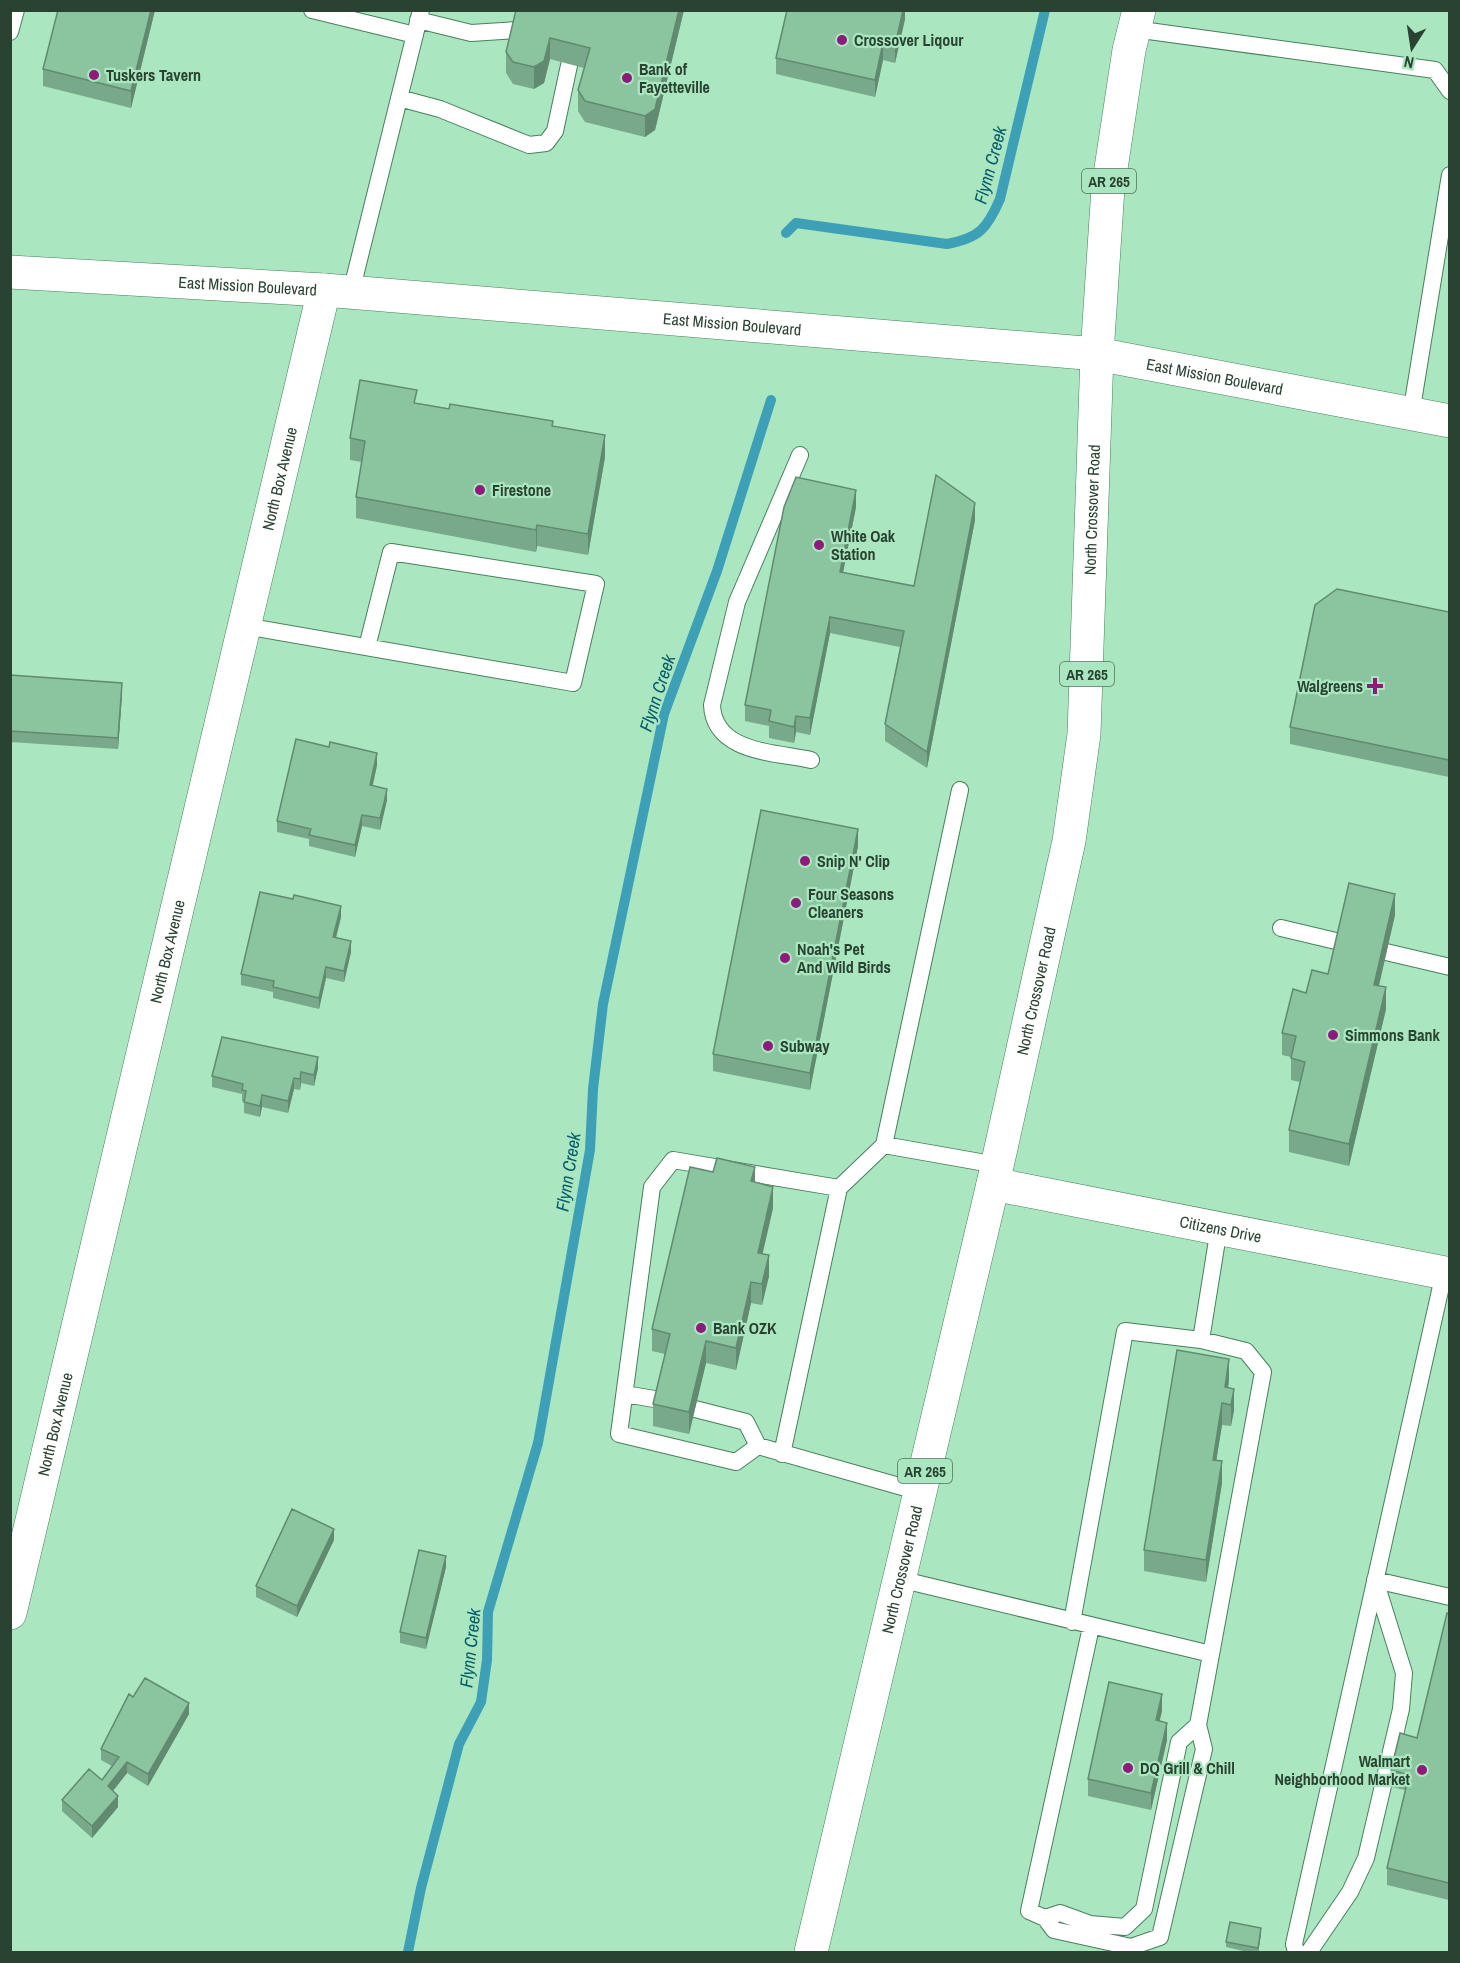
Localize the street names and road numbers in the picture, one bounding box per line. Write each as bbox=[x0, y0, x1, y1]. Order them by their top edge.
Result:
road number: AR 265 bbox=[1082, 169, 1136, 193]
street label: East Mission Boulevard bbox=[178, 271, 317, 301]
street label: East Mission Boulevard bbox=[662, 307, 802, 340]
street label: East Mission Boulevard bbox=[1145, 353, 1285, 400]
street label: North Box Avenue bbox=[256, 425, 302, 532]
street label: North Crossover Road bbox=[1078, 444, 1105, 575]
road number: AR 265 bbox=[1060, 662, 1114, 686]
street label: North Box Avenue bbox=[144, 897, 190, 1005]
street label: North Crossover Road bbox=[1011, 925, 1061, 1057]
street label: Citizens Drive bbox=[1178, 1210, 1264, 1248]
street label: North Box Avenue bbox=[32, 1370, 78, 1478]
road number: AR 265 bbox=[898, 1459, 952, 1483]
street label: North Crossover Road bbox=[876, 1504, 927, 1636]

